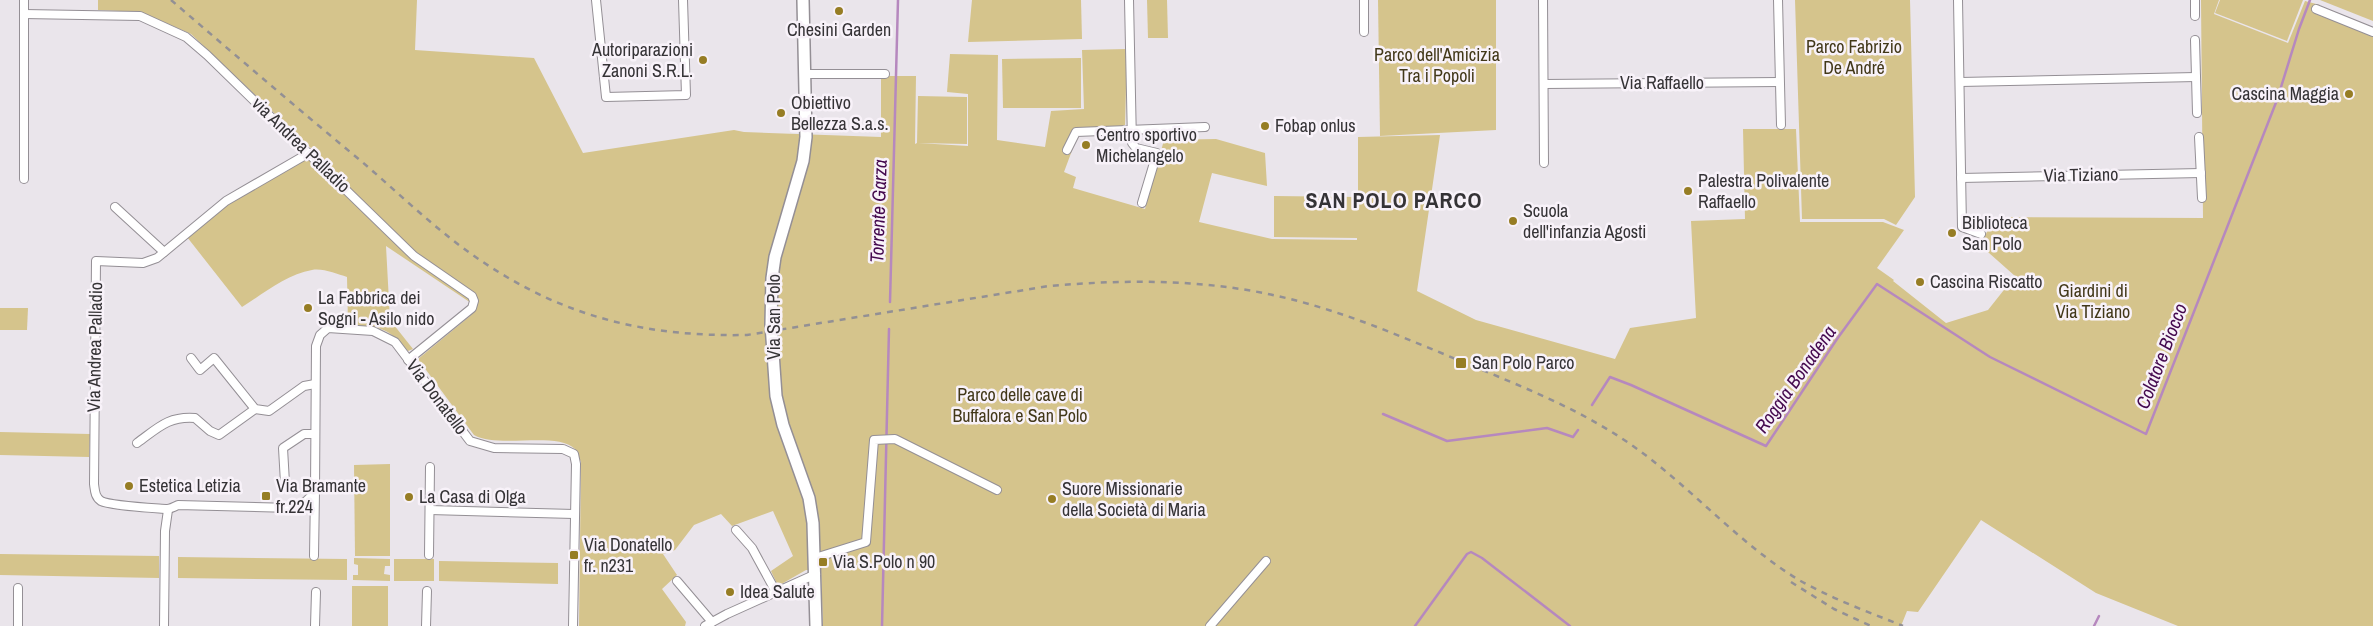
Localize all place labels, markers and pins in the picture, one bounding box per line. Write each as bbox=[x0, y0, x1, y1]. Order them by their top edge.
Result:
marker: Chesini Garden bbox=[833, 5, 845, 17]
place label: Chesini Garden bbox=[787, 17, 891, 42]
place label: Autoriparazioni Zanoni S.R.L. bbox=[591, 37, 693, 83]
marker: Autoriparazioni Zanoni S.R.L. bbox=[697, 54, 709, 66]
place label: Cascina Maggia bbox=[2232, 81, 2339, 106]
marker: Cascina Maggia bbox=[2343, 88, 2355, 100]
place label: Obiettivo Bellezza S.a.s. bbox=[791, 90, 889, 136]
marker: Obiettivo Bellezza S.a.s. bbox=[775, 107, 787, 119]
place label: Fobap onlus bbox=[1275, 113, 1356, 138]
marker: Fobap onlus bbox=[1259, 120, 1271, 132]
place label: Centro sportivo Michelangelo bbox=[1096, 122, 1197, 168]
marker: Centro sportivo Michelangelo bbox=[1080, 139, 1092, 151]
place label: Palestra Polivalente Raffaello bbox=[1698, 168, 1829, 214]
marker: Palestra Polivalente Raffaello bbox=[1682, 185, 1694, 197]
place label: Scuola dell'infanzia Agosti bbox=[1523, 198, 1646, 244]
place label: Biblioteca San Polo bbox=[1962, 210, 2028, 256]
marker: Scuola dell'infanzia Agosti bbox=[1507, 215, 1519, 227]
marker: Biblioteca San Polo bbox=[1946, 227, 1958, 239]
place label: Cascina Riscatto bbox=[1930, 269, 2042, 294]
marker: Cascina Riscatto bbox=[1914, 276, 1926, 288]
place label: La Fabbrica dei Sogni - Asilo nido bbox=[318, 285, 435, 331]
marker: La Fabbrica dei Sogni - Asilo nido bbox=[302, 302, 314, 314]
place label: San Polo Parco bbox=[1472, 350, 1575, 375]
marker: San Polo Parco bbox=[1454, 356, 1468, 370]
place label: Estetica Letizia bbox=[139, 473, 241, 498]
place label: Via Bramante fr.224 bbox=[276, 473, 366, 519]
place label: Suore Missionarie della Società di Maria bbox=[1062, 476, 1206, 522]
marker: Estetica Letizia bbox=[123, 480, 135, 492]
place label: La Casa di Olga bbox=[419, 484, 526, 509]
marker: Via Bramante fr.224 bbox=[260, 490, 272, 502]
marker: La Casa di Olga bbox=[403, 491, 415, 503]
marker: Suore Missionarie della Società di Maria bbox=[1046, 493, 1058, 505]
place label: Via Donatello fr. n231 bbox=[584, 532, 672, 578]
marker: Via Donatello fr. n231 bbox=[568, 549, 580, 561]
place label: Via S.Polo n 90 bbox=[833, 549, 935, 574]
marker: Via S.Polo n 90 bbox=[817, 556, 829, 568]
place label: Idea Salute bbox=[740, 579, 815, 604]
marker: Idea Salute bbox=[724, 586, 736, 598]

